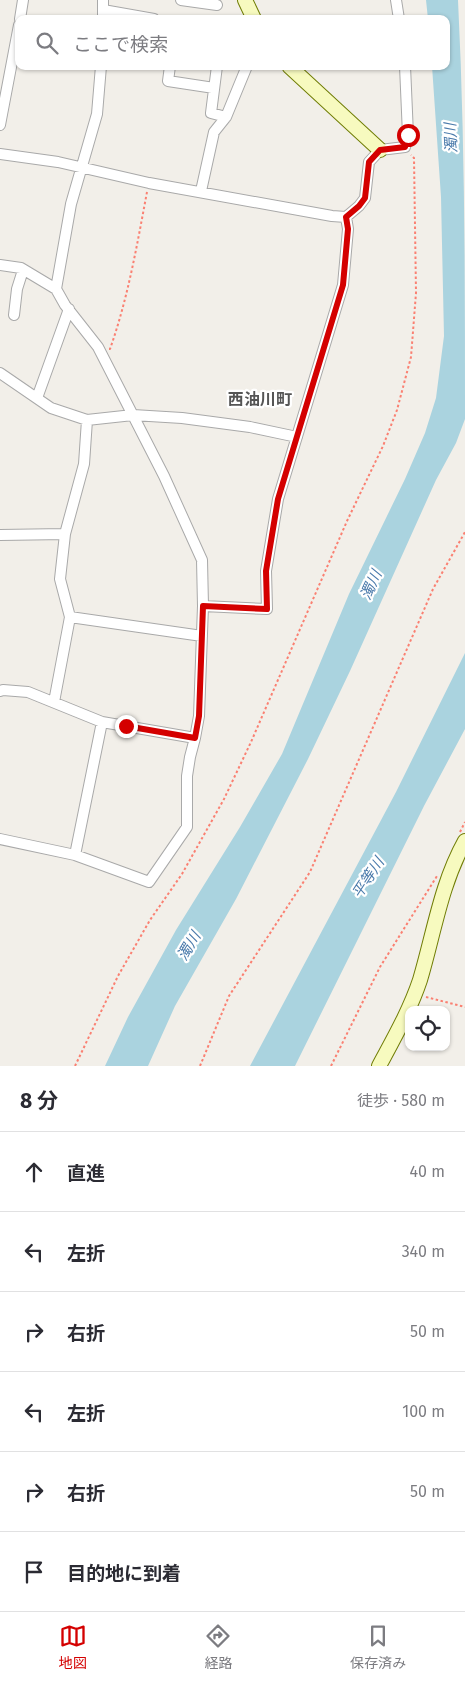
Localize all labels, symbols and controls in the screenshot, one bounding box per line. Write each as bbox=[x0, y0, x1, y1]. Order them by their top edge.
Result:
search box bbox=[15, 15, 450, 70]
icon: search bbox=[33, 29, 61, 57]
text: ここで検索 bbox=[73, 33, 168, 56]
water label: 濁川 bbox=[441, 121, 461, 153]
route start bbox=[397, 124, 420, 147]
district label: 西油川町 bbox=[228, 390, 292, 409]
water label: 濁川 bbox=[357, 566, 386, 602]
route end bbox=[115, 715, 138, 738]
water label: 平等川 bbox=[348, 853, 389, 902]
water label: 濁川 bbox=[174, 927, 205, 963]
map controls bbox=[405, 1006, 450, 1051]
button: locate bbox=[405, 1006, 450, 1051]
text: 8 分 bbox=[20, 1088, 58, 1114]
text: 徒歩 · 580 m bbox=[357, 1091, 445, 1110]
icon: ahead bbox=[20, 1158, 48, 1186]
text: 直進 bbox=[67, 1162, 105, 1185]
text: 40 m bbox=[410, 1162, 445, 1181]
icon: left bbox=[20, 1238, 48, 1266]
text: 左折 bbox=[67, 1242, 105, 1265]
text: 340 m bbox=[402, 1242, 445, 1261]
icon: right bbox=[20, 1318, 48, 1346]
text: 右折 bbox=[67, 1322, 105, 1345]
text: 50 m bbox=[410, 1322, 445, 1341]
icon: left bbox=[20, 1398, 48, 1426]
text: 左折 bbox=[67, 1402, 105, 1425]
text: 100 m bbox=[402, 1402, 445, 1421]
icon: right bbox=[20, 1478, 48, 1506]
text: 右折 bbox=[67, 1482, 105, 1505]
text: 50 m bbox=[410, 1482, 445, 1501]
icon: arrive bbox=[20, 1558, 48, 1586]
text: 目的地に到着 bbox=[67, 1562, 181, 1585]
tab: 地図 bbox=[59, 1622, 87, 1672]
tab: 経路 bbox=[204, 1622, 232, 1672]
tab: 保存済み bbox=[350, 1622, 406, 1672]

